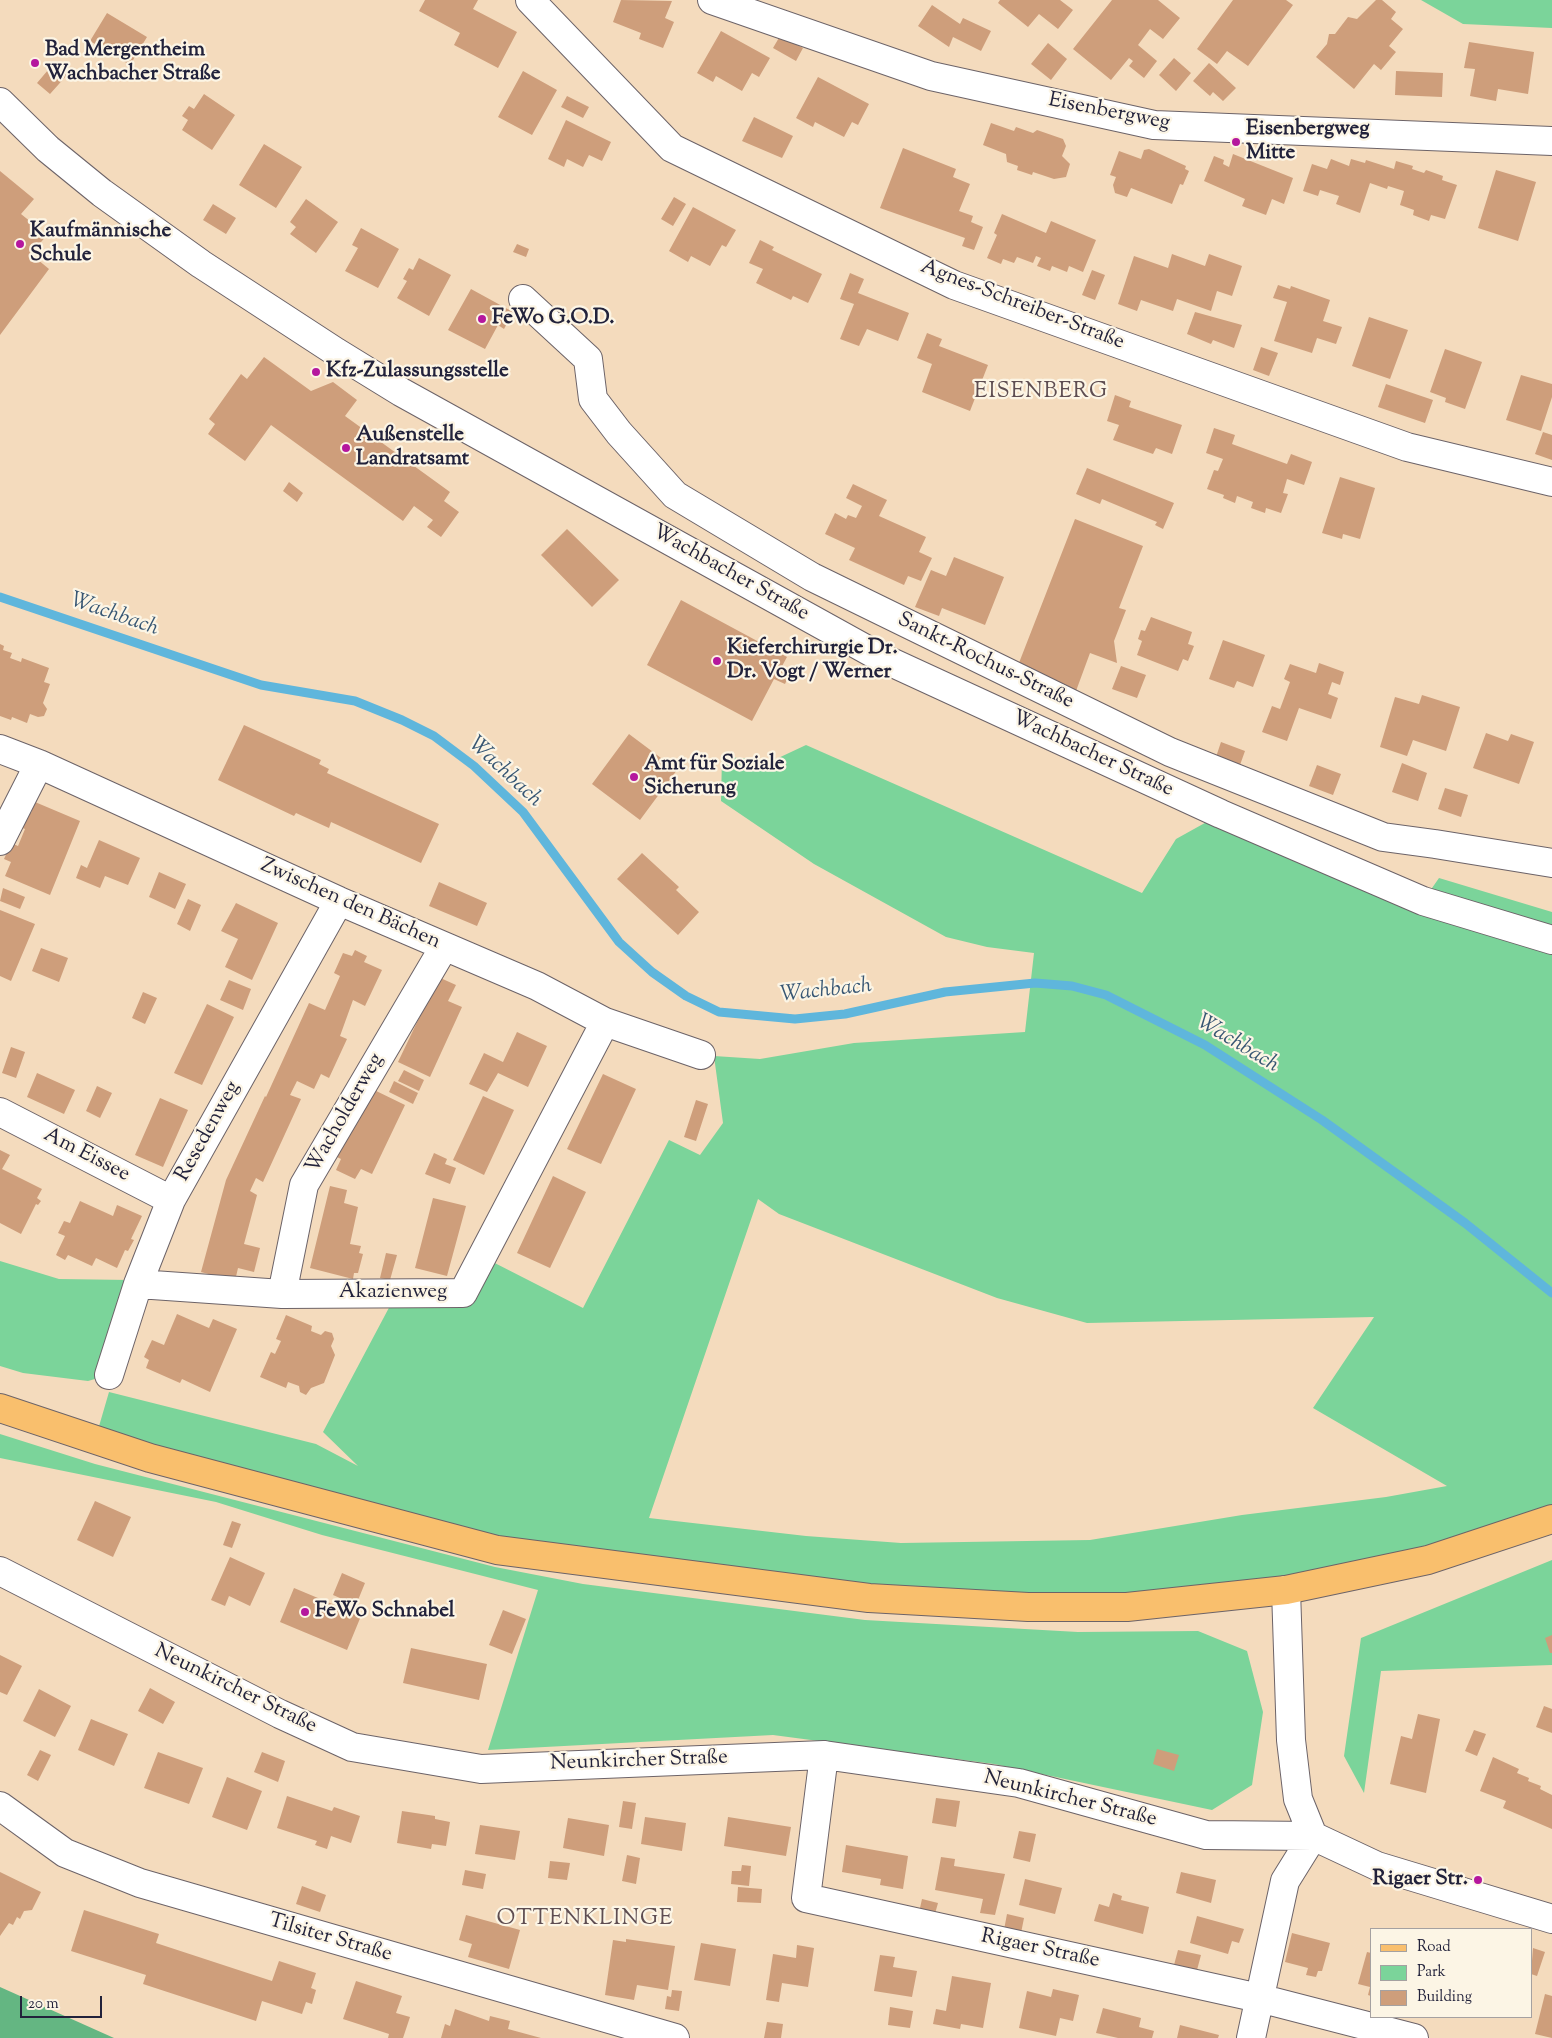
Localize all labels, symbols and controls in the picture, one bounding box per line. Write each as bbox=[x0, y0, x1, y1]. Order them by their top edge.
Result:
place label: Bad Mergentheim Wachbacher Straße bbox=[45, 38, 221, 88]
marker: Bad Mergentheim Wachbacher Straße bbox=[29, 57, 41, 69]
street label: Eisenbergweg bbox=[1046, 89, 1172, 137]
place label: Eisenbergweg Mitte bbox=[1246, 117, 1369, 167]
marker: Eisenbergweg Mitte bbox=[1230, 136, 1242, 148]
place label: Kaufmännische Schule bbox=[30, 219, 171, 269]
marker: Kaufmännische Schule bbox=[14, 238, 26, 250]
street label: Agnes-Schreiber-Straße bbox=[917, 256, 1127, 356]
place label: FeWo G.O.D. bbox=[492, 306, 614, 332]
marker: FeWo G.O.D. bbox=[476, 313, 488, 325]
place label: Kfz-Zulassungsstelle bbox=[326, 359, 509, 385]
marker: Kfz-Zulassungsstelle bbox=[310, 366, 322, 378]
district label: EISENBERG bbox=[973, 380, 1109, 406]
place label: Außenstelle Landratsamt bbox=[356, 423, 469, 473]
marker: Außenstelle Landratsamt bbox=[340, 442, 352, 454]
street label: Wachbacher Straße bbox=[647, 520, 813, 628]
water label: Wachbach bbox=[66, 589, 162, 643]
street label: Sankt-Rochus-Straße bbox=[893, 608, 1077, 716]
place label: Kieferchirurgie Dr. Dr. Vogt / Werner bbox=[727, 636, 898, 686]
marker: Kieferchirurgie Dr. Dr. Vogt / Werner bbox=[711, 655, 723, 667]
street label: Wachbacher Straße bbox=[1007, 706, 1177, 804]
water label: Wachbach bbox=[461, 732, 547, 814]
place label: Amt für Soziale Sicherung bbox=[644, 752, 785, 802]
marker: Amt für Soziale Sicherung bbox=[628, 771, 640, 783]
street label: Zwischen den Bächen bbox=[256, 854, 444, 956]
water label: Wachbach bbox=[779, 974, 873, 1010]
water label: Wachbach bbox=[1191, 1010, 1283, 1080]
street label: Wacholderweg bbox=[301, 1049, 391, 1179]
street label: Resedenweg bbox=[171, 1077, 247, 1187]
street label: Am Eissee bbox=[39, 1124, 133, 1188]
street label: Akazienweg bbox=[339, 1280, 447, 1306]
place label: FeWo Schnabel bbox=[315, 1599, 455, 1625]
marker: FeWo Schnabel bbox=[299, 1606, 311, 1618]
street label: Neunkircher Straße bbox=[150, 1640, 320, 1740]
street label: Neunkircher Straße bbox=[550, 1746, 728, 1778]
street label: Neunkircher Straße bbox=[981, 1766, 1159, 1834]
place label: Rigaer Str. bbox=[1373, 1867, 1468, 1893]
marker: Rigaer Str. bbox=[1472, 1874, 1484, 1886]
district label: OTTENKLINGE bbox=[495, 1907, 675, 1933]
street label: Tilsiter Straße bbox=[265, 1909, 395, 1969]
street label: Rigaer Straße bbox=[978, 1925, 1102, 1975]
legend bbox=[1370, 1928, 1532, 2018]
text: Road bbox=[1417, 1937, 1451, 1958]
text: Park bbox=[1417, 1962, 1446, 1983]
scale bar bbox=[22, 1986, 105, 2018]
text: Building bbox=[1417, 1987, 1472, 2008]
text: 20 m bbox=[28, 1994, 59, 2015]

